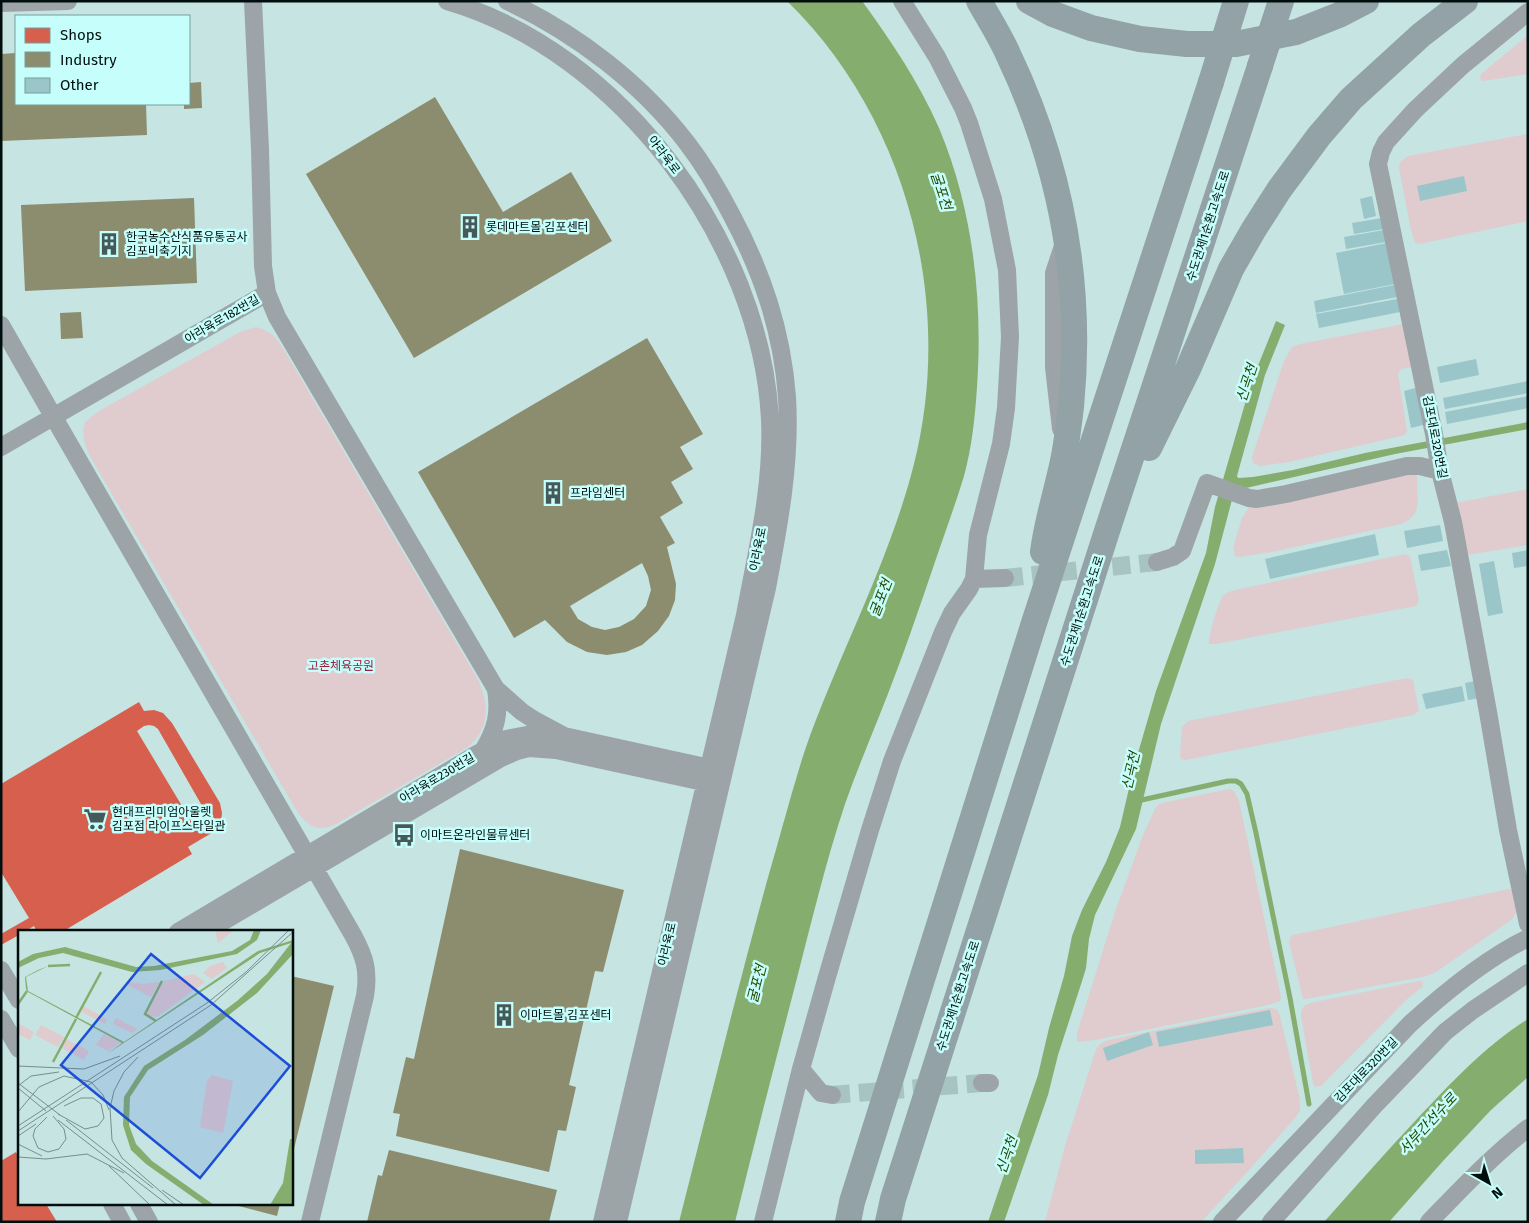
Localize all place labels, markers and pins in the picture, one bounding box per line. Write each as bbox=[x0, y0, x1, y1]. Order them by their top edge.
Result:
building icon: 롯데마트몰 김포센터 bbox=[457, 214, 483, 240]
place label: 롯데마트몰 김포센터 bbox=[486, 220, 589, 234]
place label: 한국농수산식품유통공사 김포비축기지 bbox=[126, 230, 247, 258]
building icon: 한국농수산식품유통공사 김포비축기지 bbox=[96, 231, 122, 257]
building icon: 프라임센터 bbox=[540, 480, 566, 506]
place label: 프라임센터 bbox=[570, 486, 625, 500]
place label: 현대프리미엄아울렛 김포점 라이프스타일관 bbox=[112, 805, 226, 833]
supermarket icon: 현대프리미엄아울렛 김포점 라이프스타일관 bbox=[82, 806, 108, 832]
bus stop icon: 이마트온라인물류센터 bbox=[391, 822, 417, 848]
place label: 이마트온라인물류센터 bbox=[420, 828, 530, 842]
building icon: 이마트몰 김포센터 bbox=[491, 1002, 517, 1028]
place label: 이마트몰 김포센터 bbox=[520, 1008, 612, 1022]

